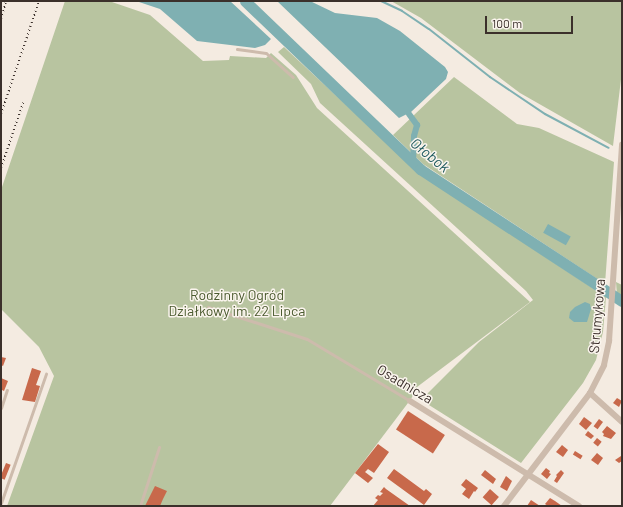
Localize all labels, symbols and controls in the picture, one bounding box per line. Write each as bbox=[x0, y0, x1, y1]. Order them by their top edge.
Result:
scale bar bbox=[487, 8, 575, 34]
text: 100 m bbox=[492, 16, 522, 30]
water label: Ołobok bbox=[407, 134, 453, 176]
street label: Strumykowa bbox=[585, 278, 609, 354]
park label: Rodzinny Ogród Działkowy im. 22 Lipca bbox=[169, 287, 305, 320]
street label: Osadnicza bbox=[374, 361, 436, 407]

